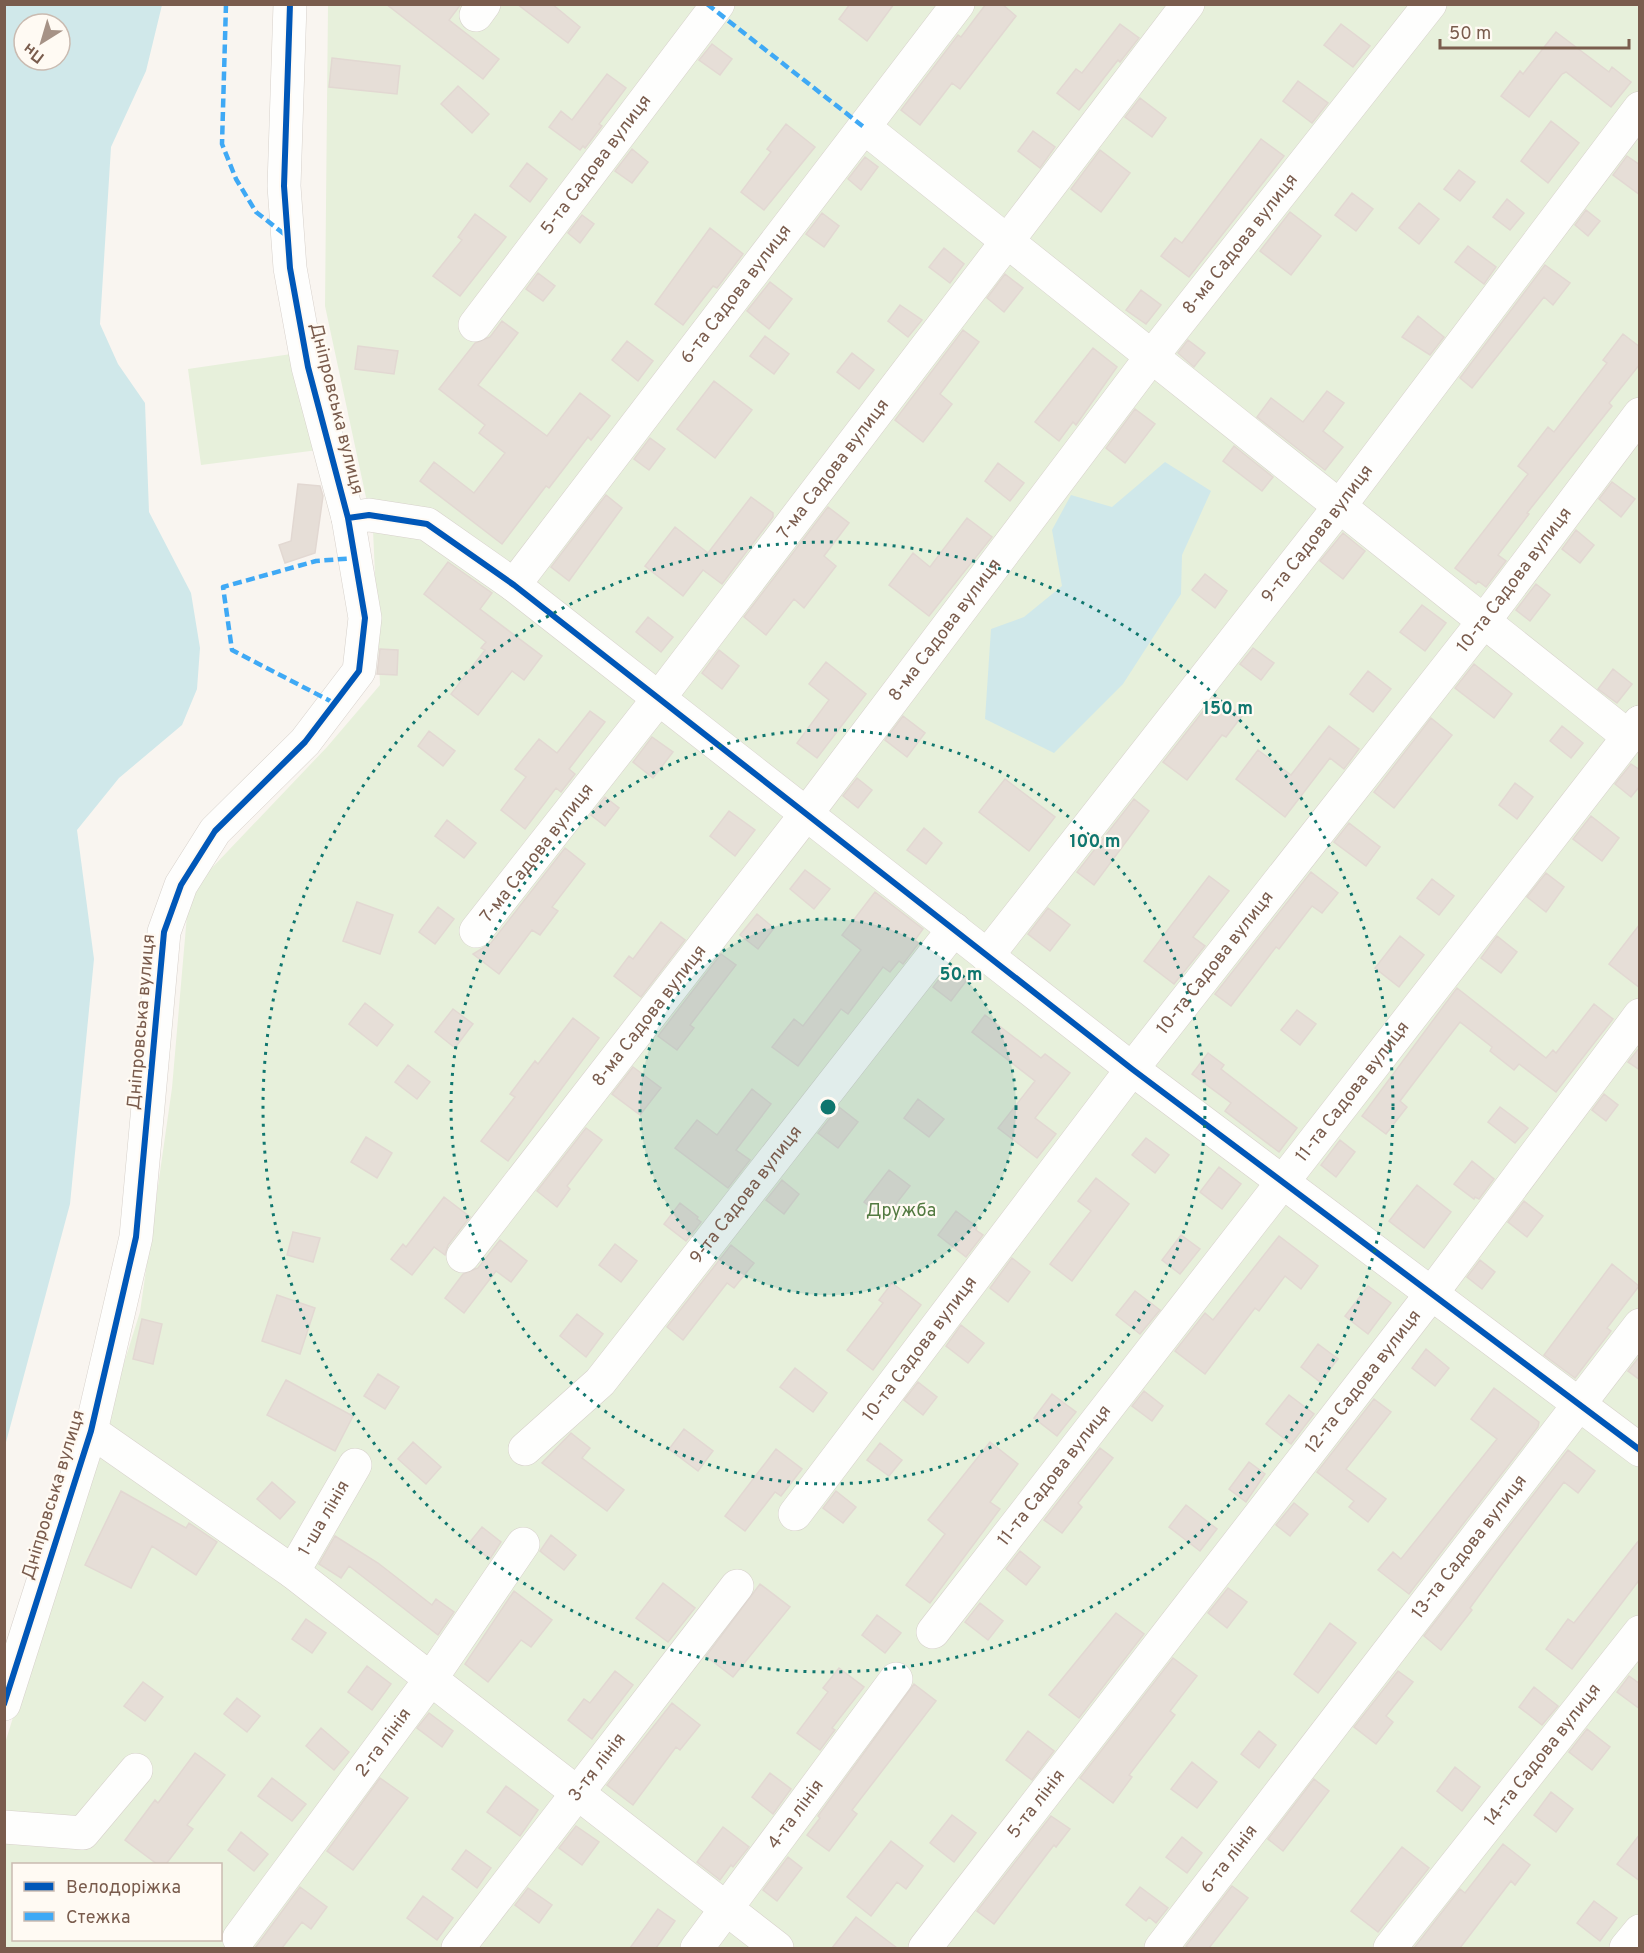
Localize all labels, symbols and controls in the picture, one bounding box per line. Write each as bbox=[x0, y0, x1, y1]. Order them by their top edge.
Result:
north arrow bbox=[12, 12, 72, 72]
scale bar bbox=[1440, 12, 1629, 50]
text: 50 m bbox=[1449, 23, 1491, 46]
text: Пн bbox=[20, 38, 49, 67]
street label: 5-та Садова вулиця bbox=[536, 90, 657, 239]
street label: 8-ма Садова вулиця bbox=[1178, 169, 1303, 319]
street label: 6-та Садова вулиця bbox=[676, 220, 797, 368]
street label: Дніпровська вулиця bbox=[304, 321, 368, 497]
street label: 7-ма Садова вулиця bbox=[772, 394, 894, 544]
street label: 9-та Садова вулиця bbox=[1256, 460, 1378, 608]
street label: 10-та Садова вулиця bbox=[1452, 503, 1577, 657]
street label: 8-ма Садова вулиця bbox=[884, 554, 1006, 706]
text: 150 m bbox=[1203, 698, 1253, 721]
street label: 7-ма Садова вулиця bbox=[475, 779, 599, 927]
text: 100 m bbox=[1069, 831, 1121, 854]
street label: 10-та Садова вулиця bbox=[1152, 886, 1279, 1040]
street label: Дніпровська вулиця bbox=[123, 933, 161, 1111]
street label: 8-ма Садова вулиця bbox=[587, 940, 712, 1091]
text: 50 m bbox=[939, 964, 983, 987]
street label: 11-та Садова вулиця bbox=[1291, 1017, 1415, 1167]
centre of rings bbox=[818, 1097, 838, 1117]
street label: 9-та Садова вулиця bbox=[685, 1121, 807, 1269]
park label: Дружба bbox=[866, 1200, 936, 1223]
street label: 10-та Садова вулиця bbox=[857, 1272, 982, 1426]
street label: 12-та Садова вулиця bbox=[1300, 1305, 1426, 1459]
street label: 11-та Садова вулиця bbox=[992, 1400, 1117, 1551]
street label: Дніпровська вулиця bbox=[17, 1407, 91, 1583]
street label: 13-та Садова вулиця bbox=[1407, 1470, 1532, 1624]
street label: 1-ша лінія bbox=[293, 1476, 355, 1560]
street label: 14-та Садова вулиця bbox=[1479, 1679, 1606, 1831]
street label: 2-га лінія bbox=[350, 1704, 417, 1782]
street label: 3-тя лінія bbox=[563, 1728, 631, 1807]
street label: 5-та лінія bbox=[1003, 1765, 1070, 1843]
street label: 4-та лінія bbox=[762, 1775, 829, 1854]
street label: 6-та лінія bbox=[1196, 1820, 1263, 1898]
legend bbox=[12, 1863, 222, 1941]
text: Велодоріжка bbox=[66, 1877, 181, 1900]
text: Стежка bbox=[66, 1907, 130, 1930]

